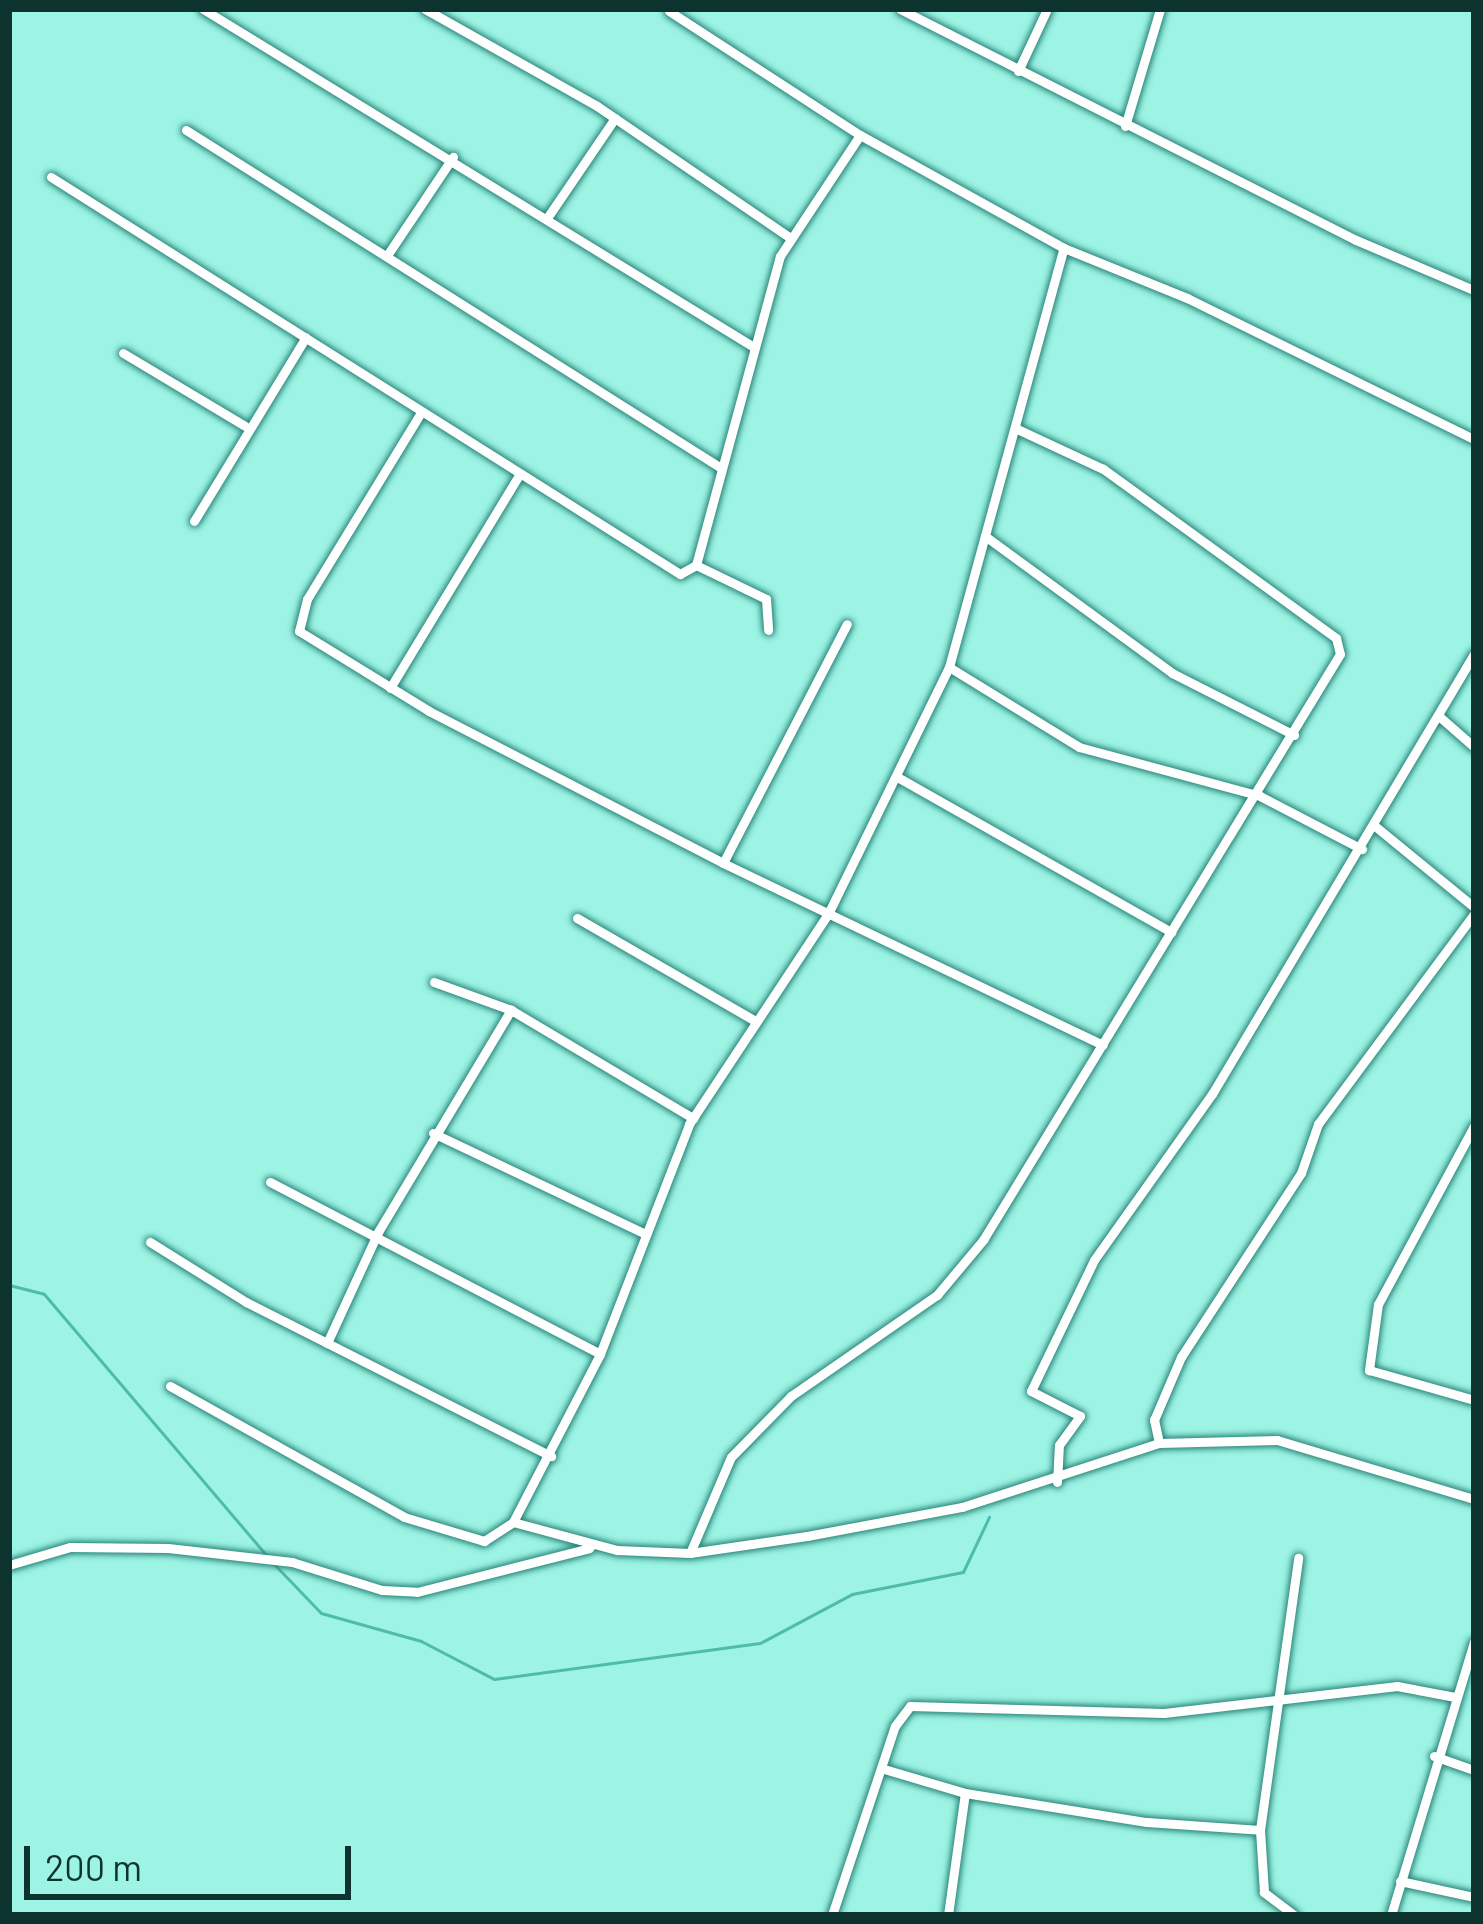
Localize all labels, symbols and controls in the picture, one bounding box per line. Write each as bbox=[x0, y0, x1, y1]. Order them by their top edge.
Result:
scale bar bbox=[30, 1822, 357, 1896]
text: 200 m bbox=[45, 1845, 142, 1888]

